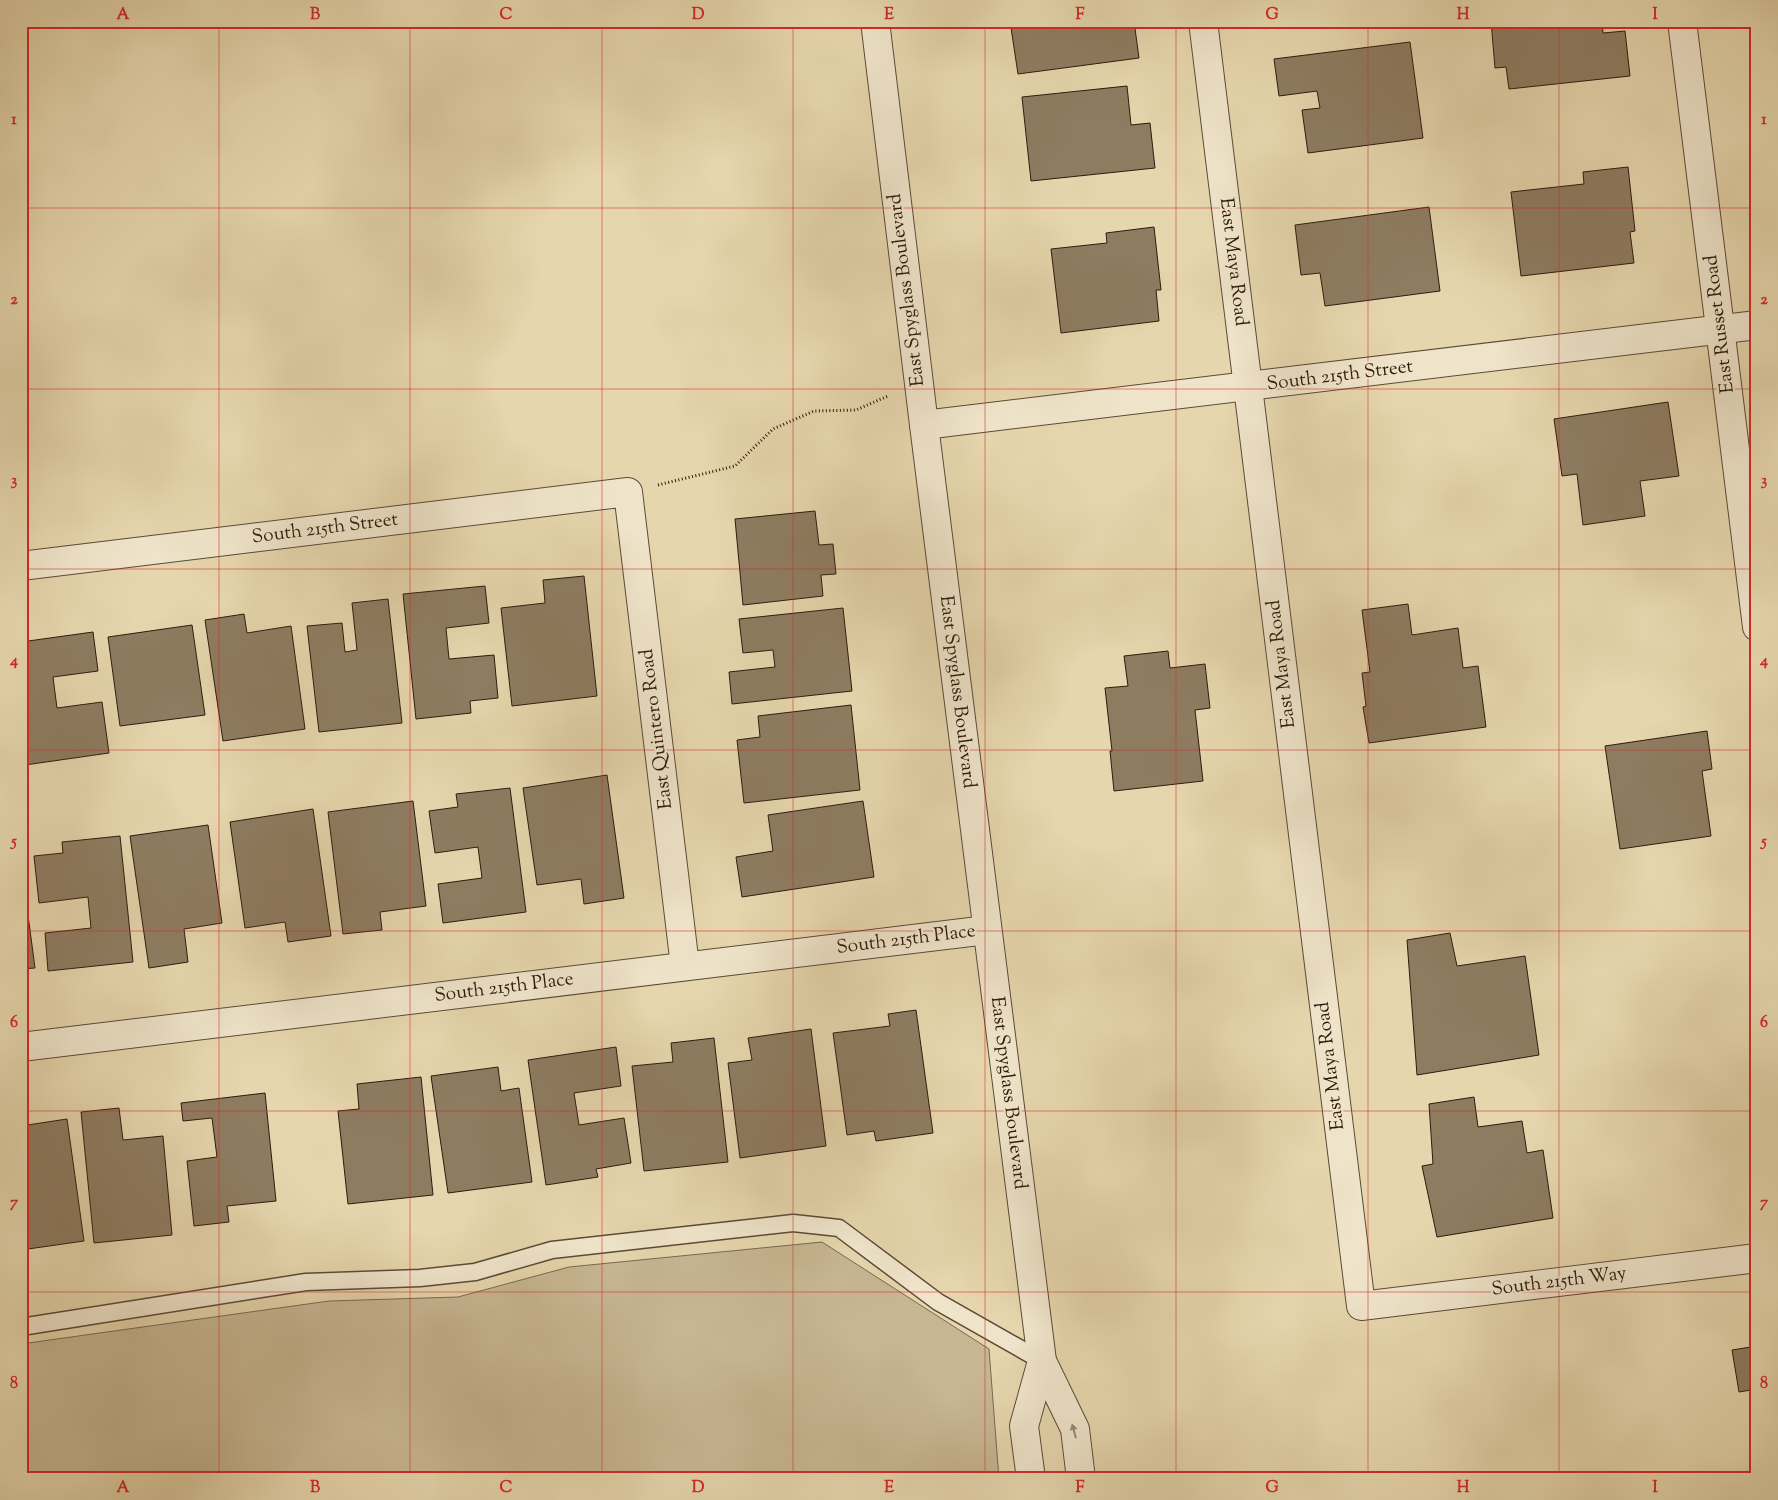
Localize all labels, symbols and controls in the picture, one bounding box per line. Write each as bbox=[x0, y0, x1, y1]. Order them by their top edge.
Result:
text: A bbox=[117, 4, 130, 27]
text: B bbox=[310, 4, 320, 27]
text: C bbox=[500, 4, 513, 27]
text: D bbox=[692, 4, 705, 27]
text: E bbox=[884, 4, 894, 27]
text: F bbox=[1076, 4, 1085, 27]
text: G bbox=[1265, 4, 1279, 27]
text: H bbox=[1457, 4, 1470, 27]
text: I bbox=[1652, 4, 1658, 27]
text: 1 bbox=[11, 109, 17, 132]
text: 1 bbox=[1761, 109, 1767, 132]
street label: East Spyglass Boulevard bbox=[882, 192, 932, 388]
street label: East Maya Road bbox=[1212, 196, 1254, 328]
street label: East Russet Road bbox=[1698, 253, 1742, 395]
text: 2 bbox=[10, 289, 18, 312]
text: 2 bbox=[1760, 289, 1768, 312]
street label: South 215th Street bbox=[1265, 354, 1415, 398]
text: 3 bbox=[11, 470, 18, 493]
text: 3 bbox=[1761, 470, 1768, 493]
street label: South 215th Street bbox=[250, 507, 400, 551]
street label: East Spyglass Boulevard bbox=[932, 594, 982, 790]
street label: East Maya Road bbox=[1261, 598, 1303, 730]
street label: East Quintero Road bbox=[634, 647, 680, 811]
text: 4 bbox=[9, 650, 18, 673]
text: 4 bbox=[1759, 650, 1768, 673]
text: 5 bbox=[9, 831, 17, 854]
text: 5 bbox=[1759, 831, 1767, 854]
street label: South 215th Place bbox=[835, 918, 977, 962]
street label: South 215th Place bbox=[433, 966, 575, 1010]
street label: East Spyglass Boulevard bbox=[983, 995, 1033, 1191]
street label: East Maya Road bbox=[1310, 1000, 1352, 1132]
text: 6 bbox=[10, 1012, 18, 1035]
text: 6 bbox=[1760, 1012, 1768, 1035]
text: 7 bbox=[10, 1192, 19, 1215]
text: 7 bbox=[1760, 1192, 1769, 1215]
street label: South 215th Way bbox=[1490, 1260, 1629, 1304]
text: 8 bbox=[10, 1373, 18, 1396]
text: 8 bbox=[1760, 1373, 1768, 1396]
one-way arrow bbox=[1070, 1423, 1078, 1438]
text: A bbox=[117, 1477, 130, 1500]
text: B bbox=[310, 1477, 320, 1500]
text: C bbox=[500, 1477, 513, 1500]
text: D bbox=[692, 1477, 705, 1500]
text: E bbox=[884, 1477, 894, 1500]
text: F bbox=[1076, 1477, 1085, 1500]
text: G bbox=[1265, 1477, 1279, 1500]
text: H bbox=[1457, 1477, 1470, 1500]
text: I bbox=[1652, 1477, 1658, 1500]

